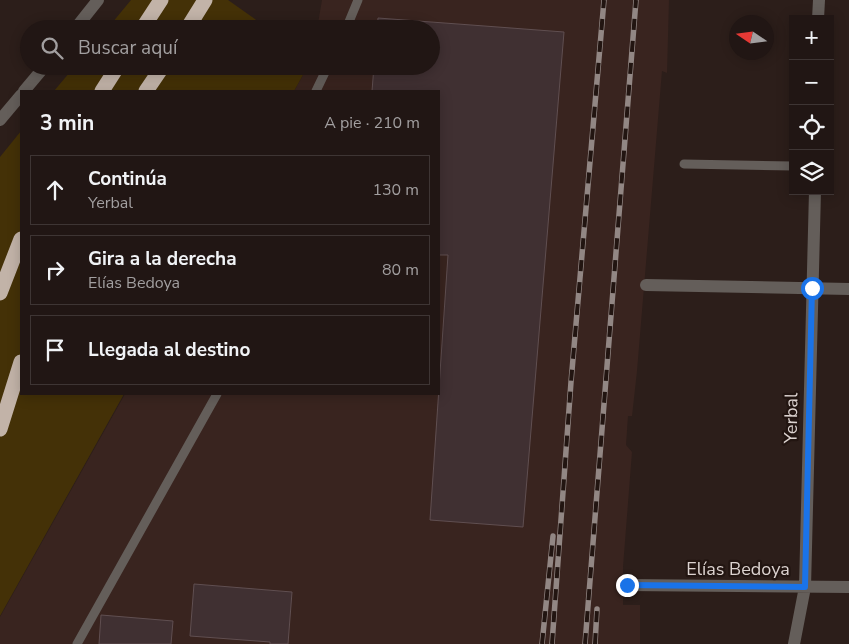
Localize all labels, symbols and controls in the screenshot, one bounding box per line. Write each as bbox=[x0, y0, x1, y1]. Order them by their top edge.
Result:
north arrow bbox=[729, 15, 774, 60]
map controls bbox=[789, 15, 834, 195]
button: + bbox=[789, 15, 834, 60]
search box bbox=[20, 20, 440, 75]
icon: search bbox=[38, 34, 66, 62]
text: Buscar aquí bbox=[78, 35, 177, 61]
button: − bbox=[789, 60, 834, 105]
button: locate bbox=[789, 105, 834, 150]
text: 3 min bbox=[40, 109, 94, 137]
text: A pie · 210 m bbox=[324, 112, 420, 134]
button: layers bbox=[789, 150, 834, 195]
text: Continúa bbox=[88, 166, 167, 192]
icon: ahead bbox=[41, 176, 69, 204]
text: 130 m bbox=[372, 179, 419, 201]
text: Yerbal bbox=[88, 192, 133, 214]
text: Gira a la derecha bbox=[88, 246, 237, 272]
icon: right bbox=[41, 256, 69, 284]
text: 80 m bbox=[382, 259, 419, 281]
text: Elías Bedoya bbox=[88, 272, 180, 294]
route start bbox=[801, 277, 824, 300]
icon: arrive bbox=[41, 336, 69, 364]
text: Llegada al destino bbox=[88, 337, 250, 363]
street label: Yerbal bbox=[779, 392, 803, 445]
street label: Elías Bedoya bbox=[686, 557, 790, 581]
route end bbox=[616, 574, 639, 597]

